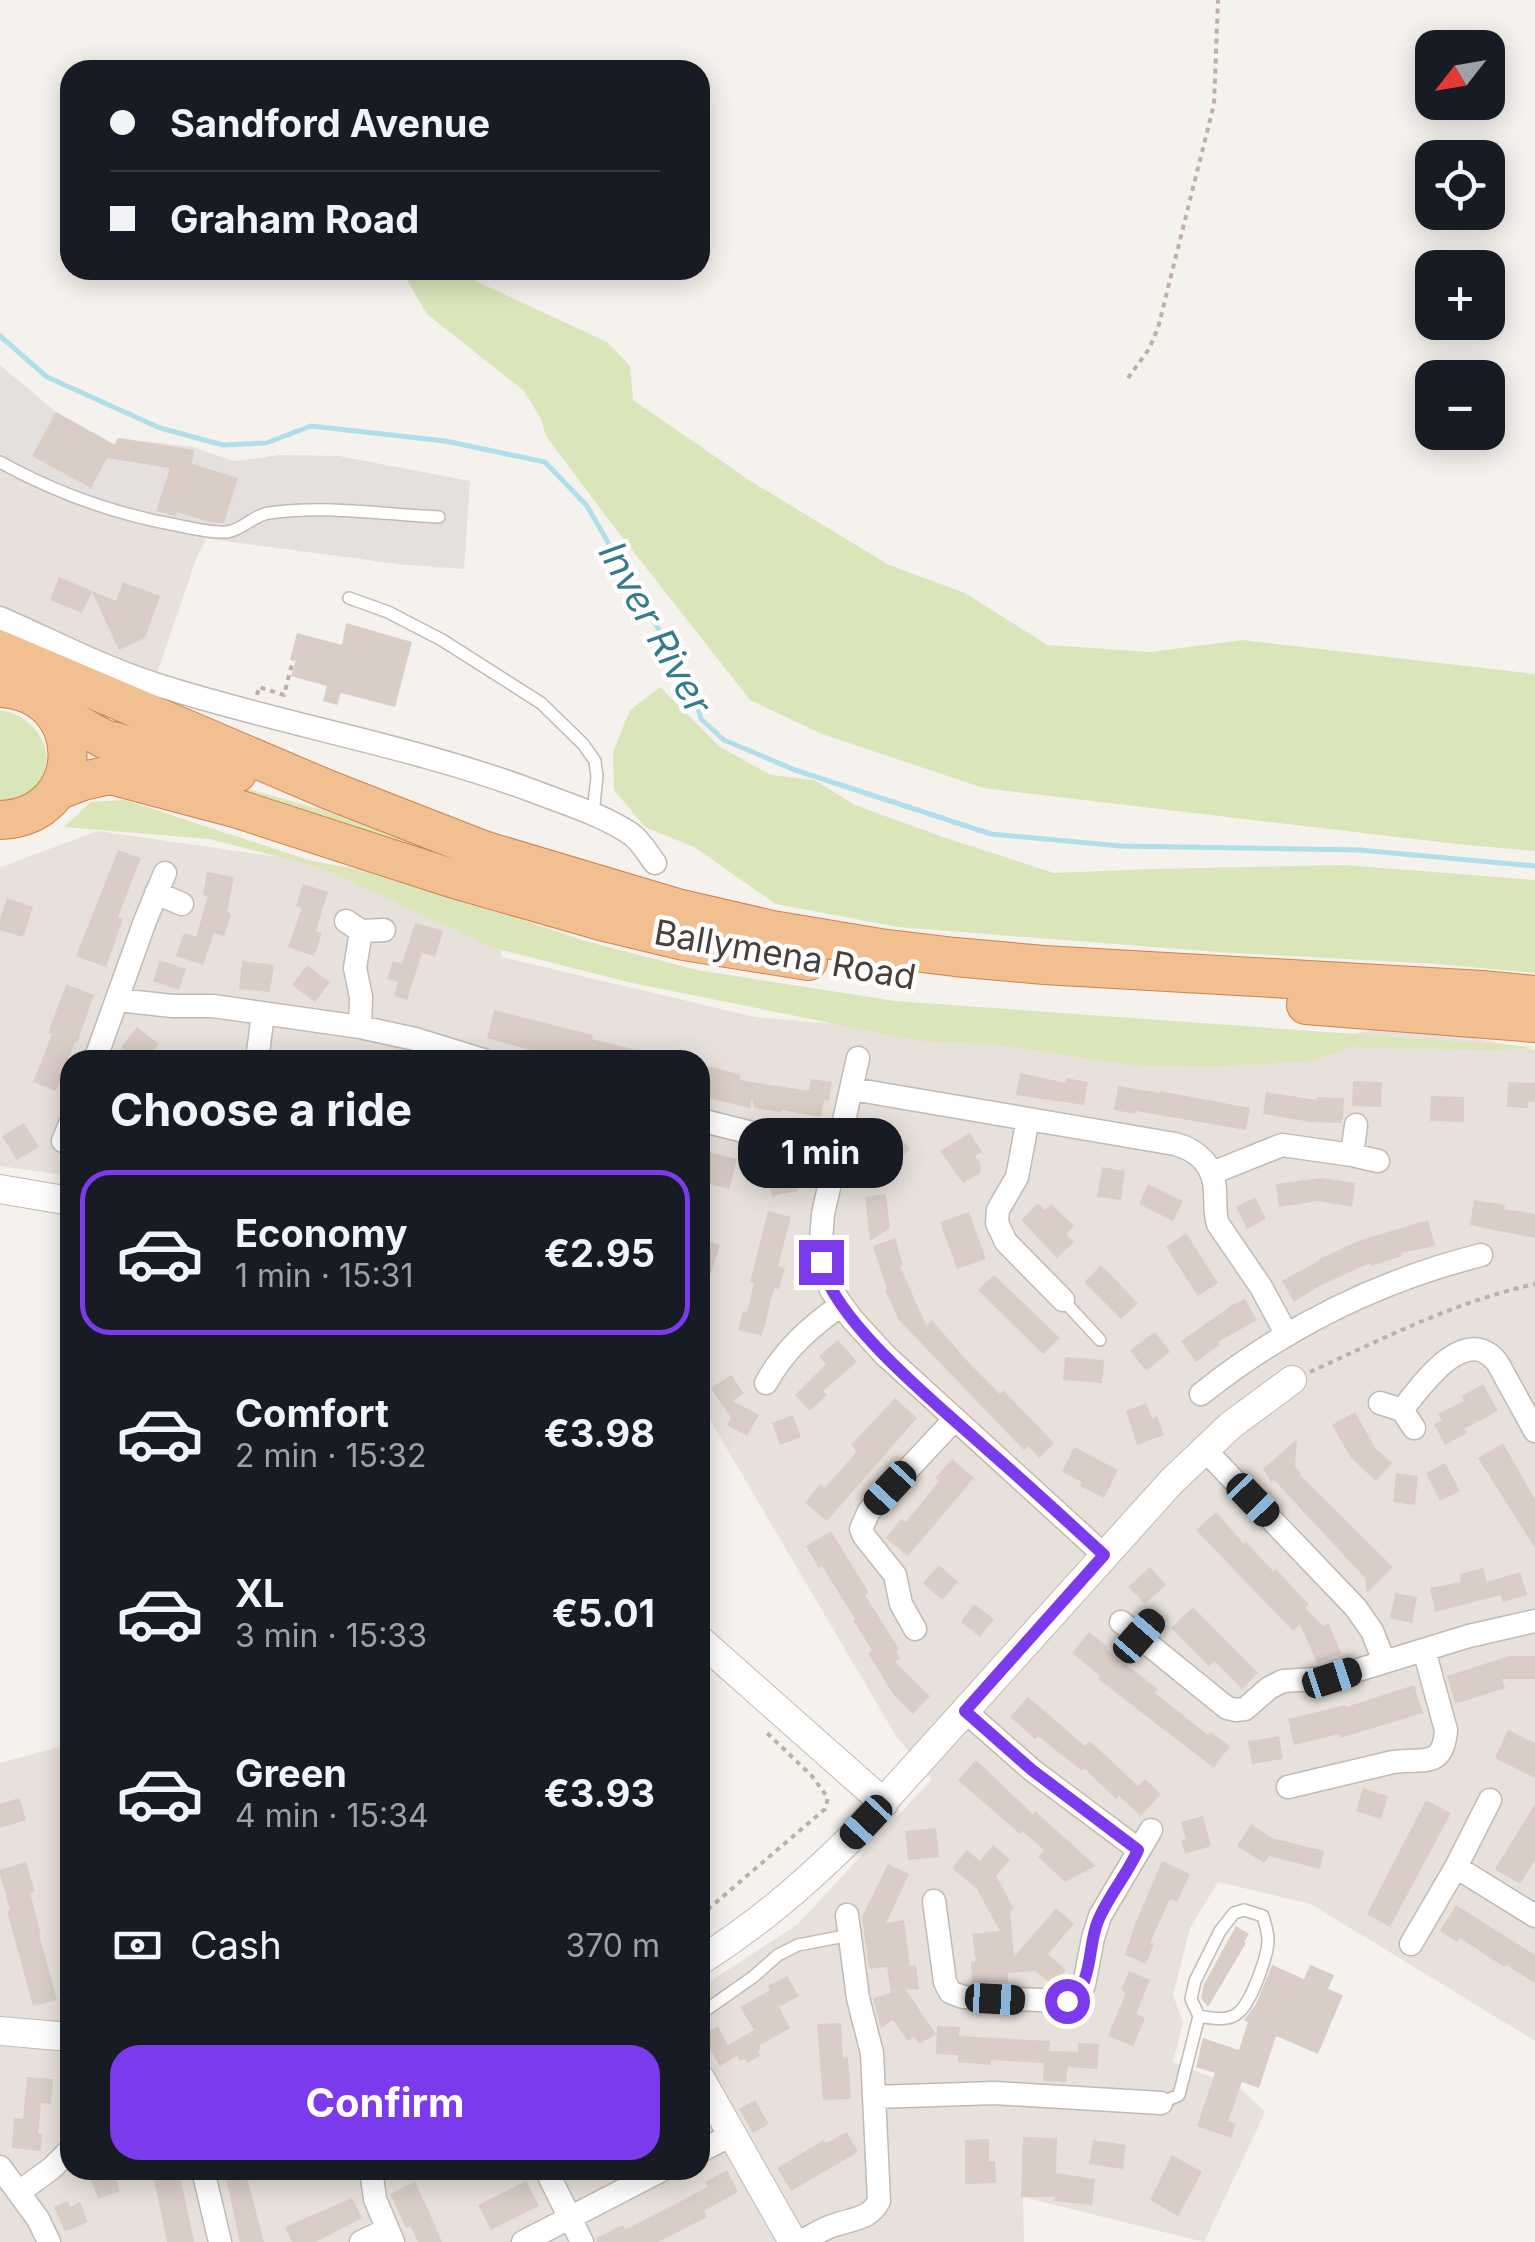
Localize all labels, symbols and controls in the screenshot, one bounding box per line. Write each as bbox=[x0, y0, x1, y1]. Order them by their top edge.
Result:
north arrow bbox=[1415, 30, 1505, 120]
map controls bbox=[1415, 30, 1505, 450]
text: Sandford Avenue bbox=[170, 100, 490, 146]
button: locate bbox=[1415, 140, 1505, 230]
text: Graham Road bbox=[170, 196, 419, 242]
button: + bbox=[1415, 250, 1505, 340]
button: − bbox=[1415, 360, 1505, 450]
water label: Inver River bbox=[590, 533, 723, 723]
street label: Ballymena Road bbox=[651, 910, 919, 998]
text: Choose a ride bbox=[110, 1082, 412, 1137]
callout: 1 min bbox=[738, 1117, 904, 1187]
text: 1 min bbox=[781, 1133, 860, 1172]
icon: car bbox=[115, 1208, 205, 1298]
text: Economy bbox=[235, 1210, 408, 1256]
text: €2.95 bbox=[544, 1230, 655, 1276]
route end bbox=[799, 1240, 844, 1285]
text: 1 min · 15:31 bbox=[235, 1256, 413, 1295]
icon: car bbox=[115, 1388, 205, 1478]
text: Comfort bbox=[235, 1390, 389, 1436]
text: €3.98 bbox=[544, 1410, 655, 1456]
text: 2 min · 15:32 bbox=[235, 1436, 426, 1475]
car bbox=[859, 1456, 921, 1520]
car bbox=[1221, 1468, 1285, 1532]
icon: car bbox=[115, 1568, 205, 1658]
text: XL bbox=[235, 1570, 285, 1616]
text: €5.01 bbox=[552, 1590, 655, 1636]
car bbox=[1108, 1604, 1170, 1668]
text: 3 min · 15:33 bbox=[235, 1616, 427, 1655]
car bbox=[1299, 1654, 1365, 1702]
icon: car bbox=[115, 1748, 205, 1838]
text: Green bbox=[235, 1750, 347, 1796]
text: €3.93 bbox=[544, 1770, 655, 1816]
car bbox=[835, 1790, 897, 1854]
text: 4 min · 15:34 bbox=[235, 1796, 429, 1835]
icon: cash bbox=[110, 1918, 165, 1973]
text: Cash bbox=[190, 1922, 282, 1968]
text: 370 m bbox=[565, 1926, 660, 1965]
route start bbox=[1045, 1979, 1090, 2024]
car bbox=[964, 1982, 1026, 2016]
button: Confirm bbox=[110, 2045, 660, 2160]

